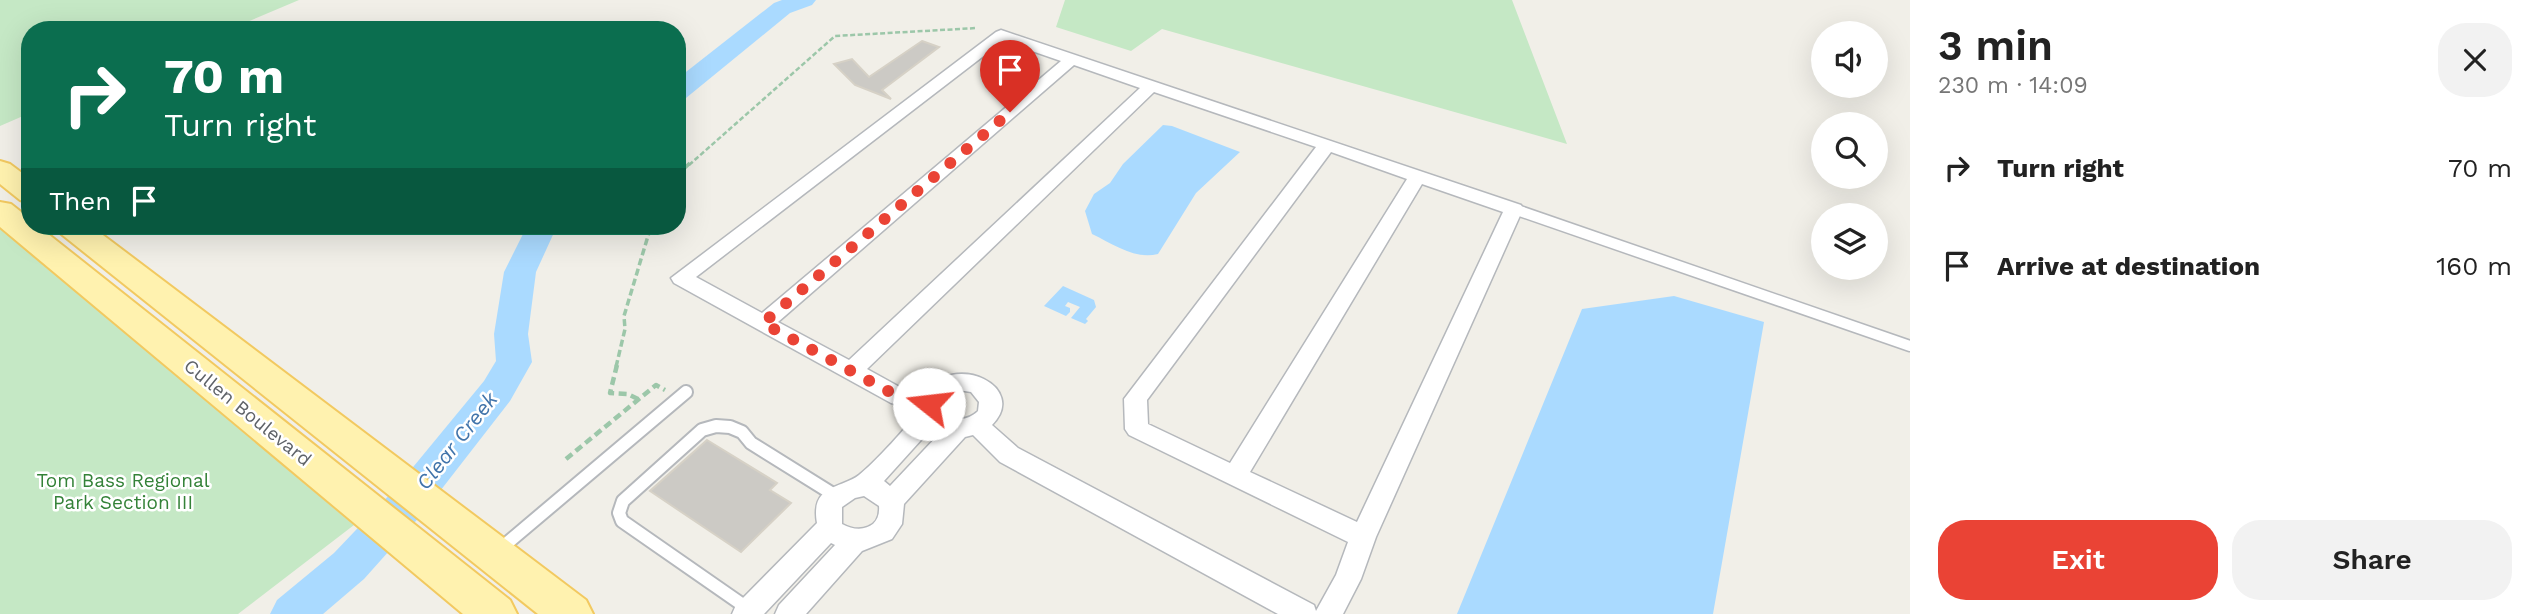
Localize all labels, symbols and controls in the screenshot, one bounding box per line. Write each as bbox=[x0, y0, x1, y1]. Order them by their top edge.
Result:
map controls bbox=[1811, 21, 1888, 280]
button: sound bbox=[1811, 21, 1888, 98]
text: 3 min bbox=[1938, 21, 2053, 70]
button: close bbox=[2438, 23, 2512, 97]
pin bbox=[980, 40, 1040, 112]
text: 70 m bbox=[164, 47, 284, 105]
icon: right bbox=[49, 49, 140, 140]
icon: arrive bbox=[991, 51, 1029, 89]
text: 230 m · 14:09 bbox=[1938, 72, 2088, 99]
text: Turn right bbox=[164, 106, 316, 144]
button: search bbox=[1811, 112, 1888, 189]
icon: right bbox=[1938, 149, 1976, 187]
text: Turn right bbox=[1997, 153, 2124, 183]
text: 70 m bbox=[2448, 153, 2512, 183]
icon: arrive bbox=[125, 182, 163, 220]
text: Then bbox=[49, 186, 111, 216]
button: layers bbox=[1811, 203, 1888, 280]
icon: arrive bbox=[1938, 247, 1976, 285]
text: Arrive at destination bbox=[1997, 251, 2260, 281]
text: 160 m bbox=[2436, 251, 2512, 281]
street label: Cullen Boulevard bbox=[179, 354, 316, 471]
position arrow bbox=[892, 367, 966, 441]
water label: Clear Creek bbox=[411, 386, 503, 495]
park label: Tom Bass Regional Park Section III bbox=[36, 469, 210, 514]
button: Exit bbox=[1938, 520, 2218, 600]
button: Share bbox=[2232, 520, 2512, 600]

